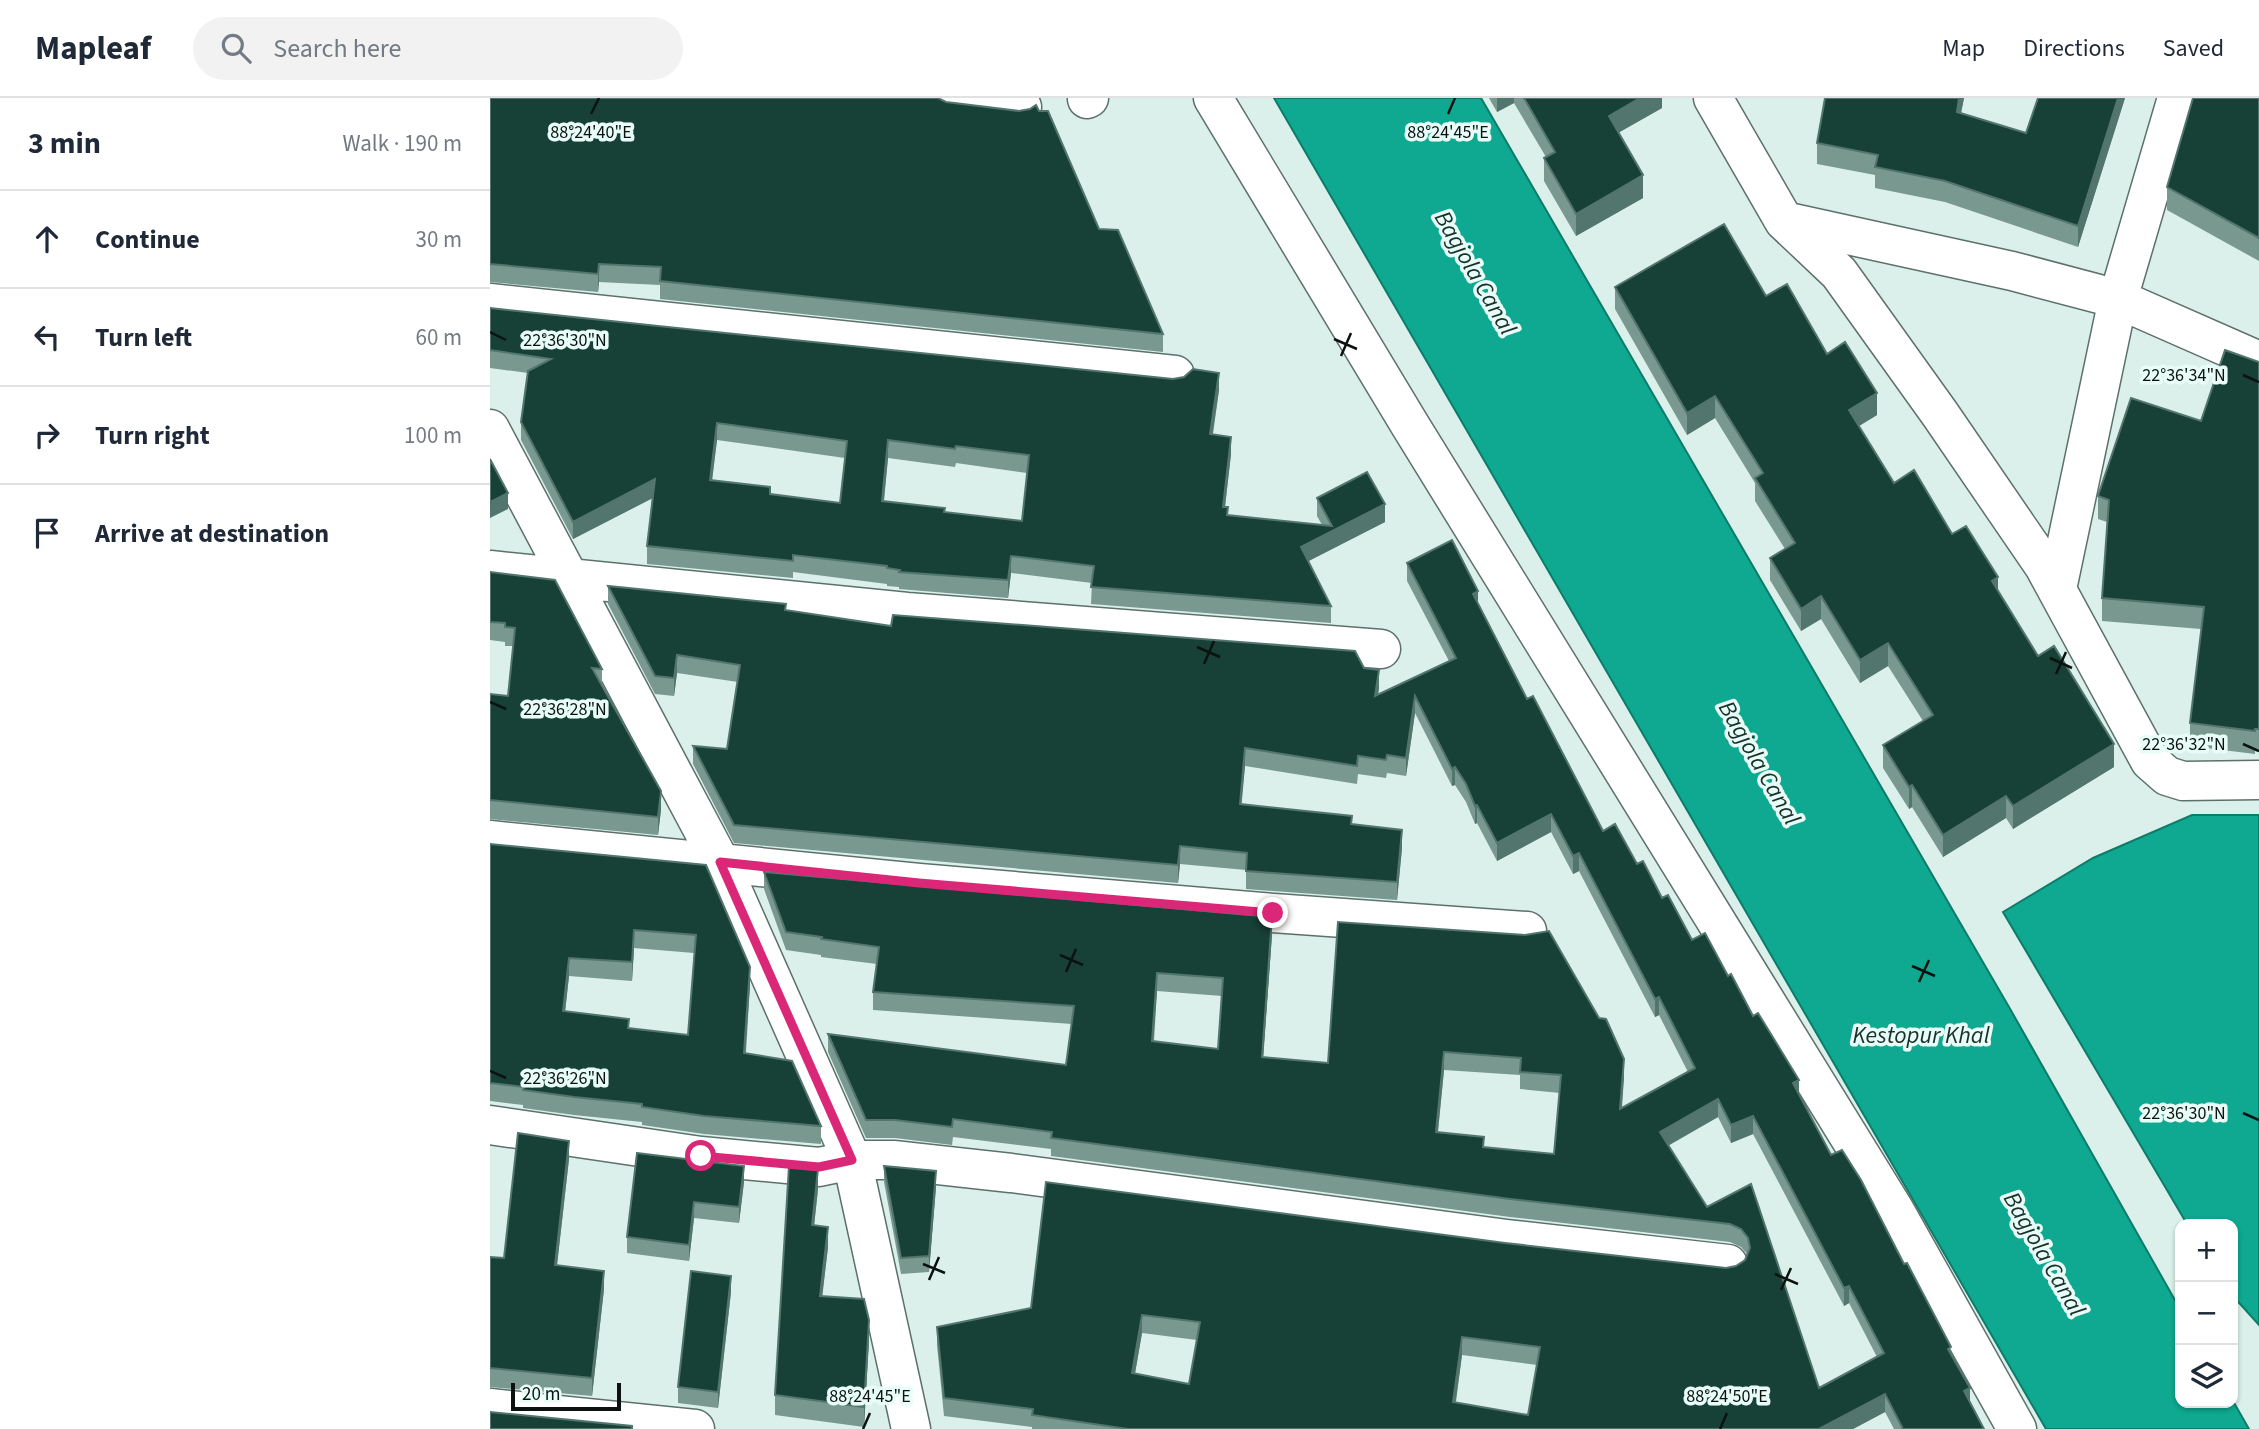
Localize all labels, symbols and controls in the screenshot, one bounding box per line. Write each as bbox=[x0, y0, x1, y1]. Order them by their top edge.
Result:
search box bbox=[193, 17, 683, 80]
text: Mapleaf bbox=[35, 25, 151, 72]
icon: search bbox=[217, 29, 255, 67]
text: Search here bbox=[273, 30, 401, 67]
text: Map bbox=[1942, 31, 1985, 66]
text: Directions bbox=[2023, 31, 2125, 66]
text: Saved bbox=[2163, 31, 2224, 66]
text: 88°24'40"E bbox=[550, 120, 632, 145]
text: 88°24'45"E bbox=[1407, 120, 1489, 145]
text: 3 min bbox=[28, 122, 101, 165]
text: Walk · 190 m bbox=[343, 127, 462, 160]
water label: Bagjola Canal bbox=[1425, 204, 1525, 342]
icon: ahead bbox=[28, 220, 66, 258]
text: Continue bbox=[95, 221, 200, 258]
text: 30 m bbox=[415, 223, 462, 256]
icon: left bbox=[28, 318, 66, 356]
text: Turn left bbox=[95, 319, 192, 356]
text: 60 m bbox=[415, 321, 462, 354]
text: 22°36'30"N bbox=[523, 328, 607, 353]
text: 22°36'34"N bbox=[2142, 363, 2226, 388]
icon: right bbox=[28, 416, 66, 454]
text: Turn right bbox=[95, 417, 210, 454]
text: 100 m bbox=[404, 419, 462, 452]
icon: arrive bbox=[28, 514, 66, 552]
text: Arrive at destination bbox=[95, 515, 329, 552]
water label: Bagjola Canal bbox=[1709, 694, 1809, 832]
text: 22°36'28"N bbox=[523, 697, 607, 722]
text: 22°36'32"N bbox=[2142, 732, 2226, 757]
route end bbox=[1257, 897, 1288, 928]
water label: Kestopur Khal bbox=[1852, 1018, 1990, 1053]
text: 22°36'26"N bbox=[523, 1066, 607, 1091]
text: 22°36'30"N bbox=[2142, 1101, 2226, 1126]
route start bbox=[685, 1140, 716, 1171]
water label: Bagjola Canal bbox=[1994, 1185, 2094, 1323]
map controls bbox=[2175, 1219, 2238, 1408]
button: + bbox=[2175, 1219, 2238, 1282]
button: − bbox=[2175, 1282, 2238, 1345]
button: layers bbox=[2175, 1345, 2238, 1408]
scale bar bbox=[511, 1380, 621, 1412]
text: 20 m bbox=[522, 1381, 560, 1408]
text: 88°24'45"E bbox=[829, 1384, 911, 1409]
text: 88°24'50"E bbox=[1686, 1384, 1768, 1409]

